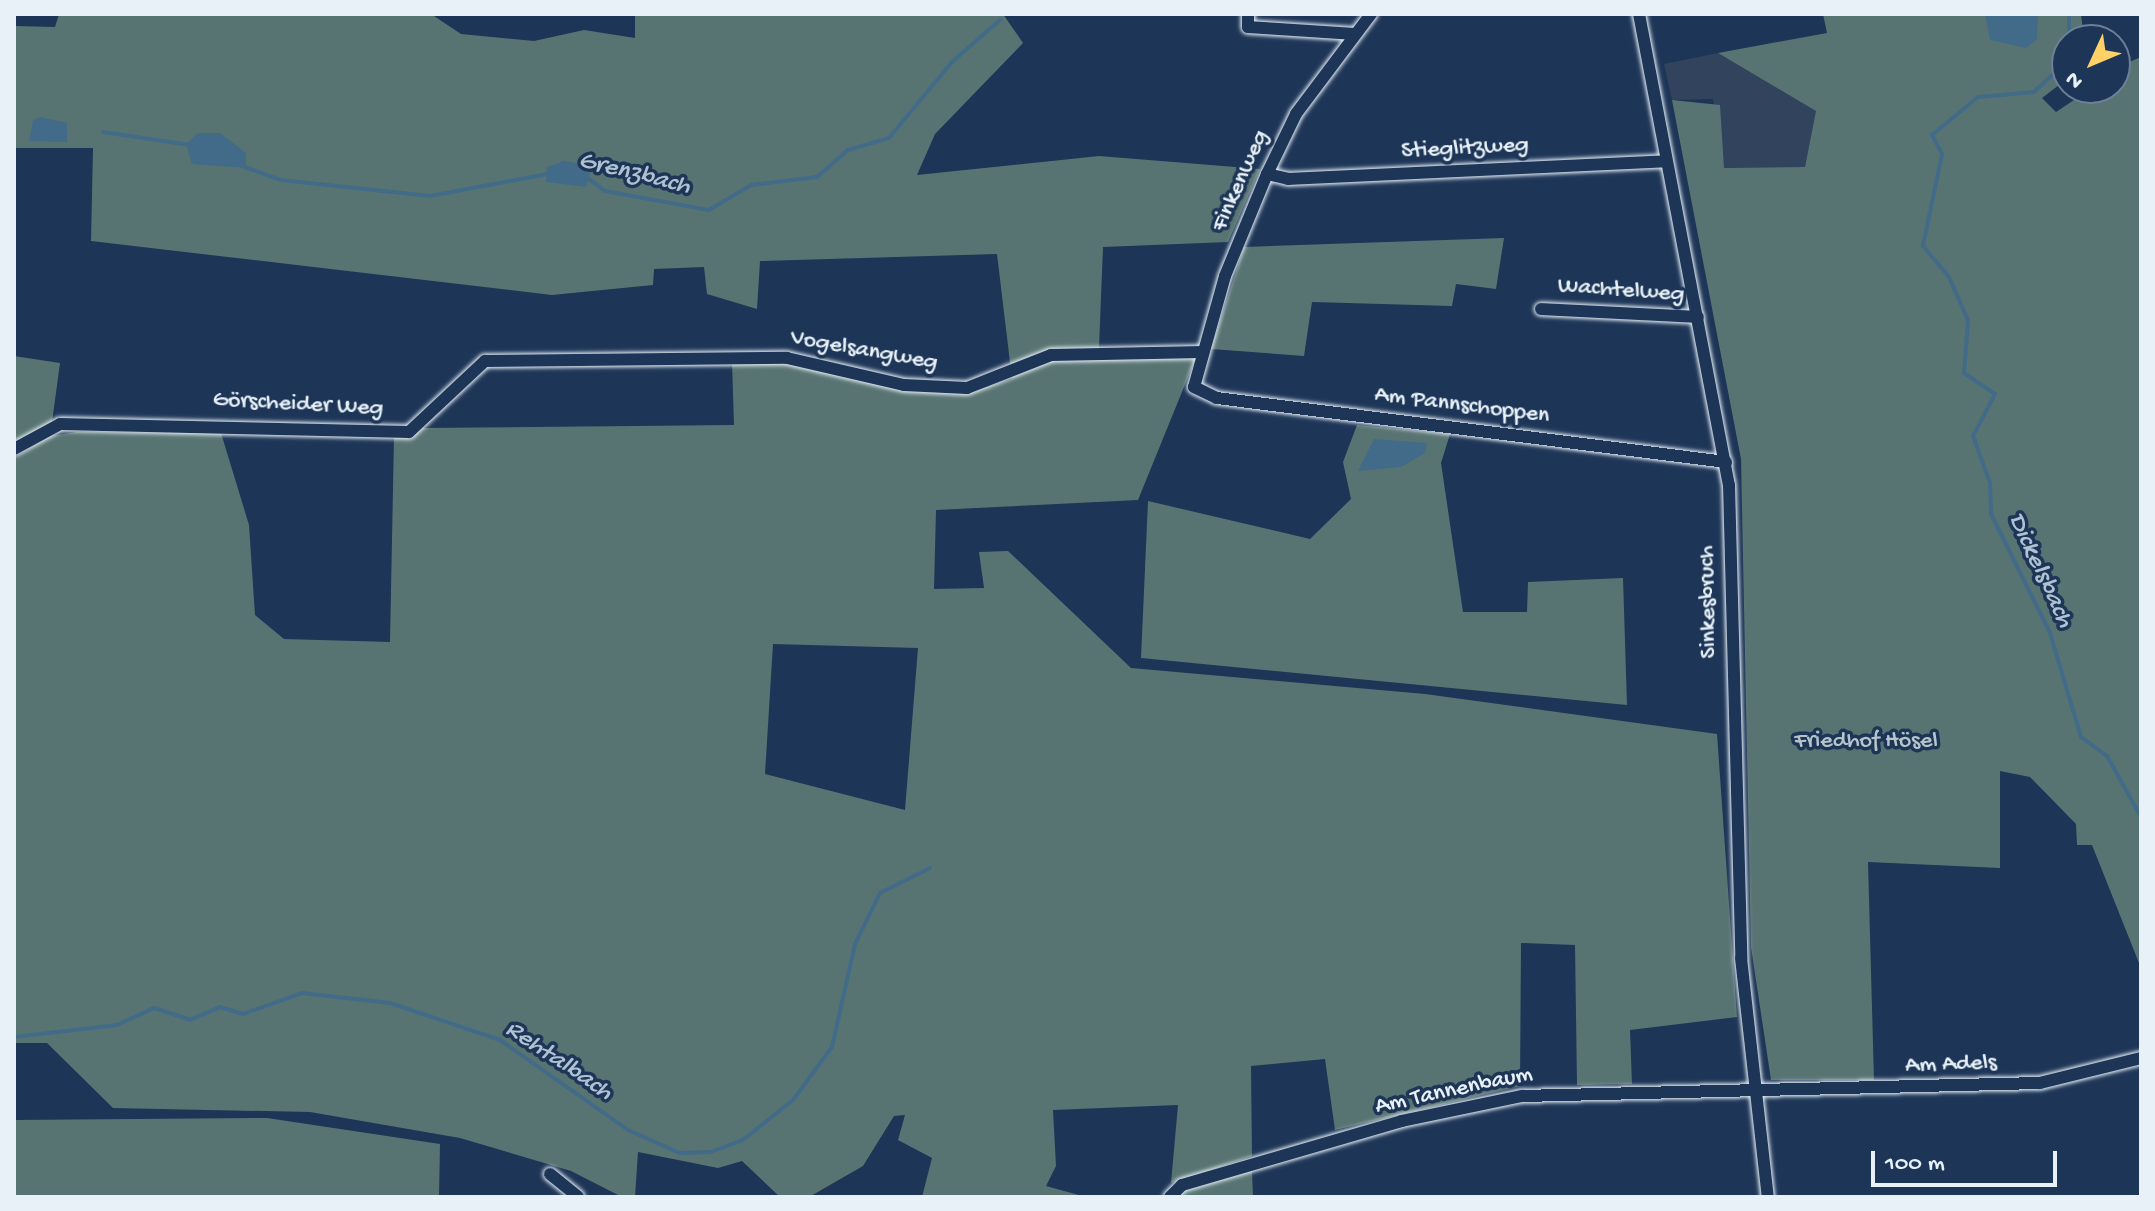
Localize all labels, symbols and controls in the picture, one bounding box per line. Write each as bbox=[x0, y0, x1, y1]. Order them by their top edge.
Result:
north arrow bbox=[2051, 24, 2131, 104]
text: N bbox=[2061, 65, 2090, 93]
street label: Finkenweg bbox=[1206, 126, 1276, 236]
street label: Stieglitzweg bbox=[1400, 131, 1530, 167]
water label: Grenzbach bbox=[575, 146, 693, 204]
street label: Wachtelweg bbox=[1557, 272, 1685, 310]
street label: Vogelsangweg bbox=[788, 324, 940, 378]
street label: Am Pannschoppen bbox=[1373, 381, 1551, 431]
street label: Görscheider Weg bbox=[212, 386, 384, 424]
water label: Dickelsbach bbox=[1999, 509, 2079, 633]
street label: Sinkesbruch bbox=[1694, 545, 1724, 659]
park label: Friedhof Hösel bbox=[1794, 728, 1938, 756]
water label: Rehtalbach bbox=[498, 1015, 618, 1109]
street label: Am Adels bbox=[1905, 1049, 1997, 1081]
street label: Am Tannenbaum bbox=[1373, 1060, 1535, 1122]
scale bar bbox=[1875, 1135, 2061, 1185]
text: 100 m bbox=[1885, 1150, 1945, 1179]

